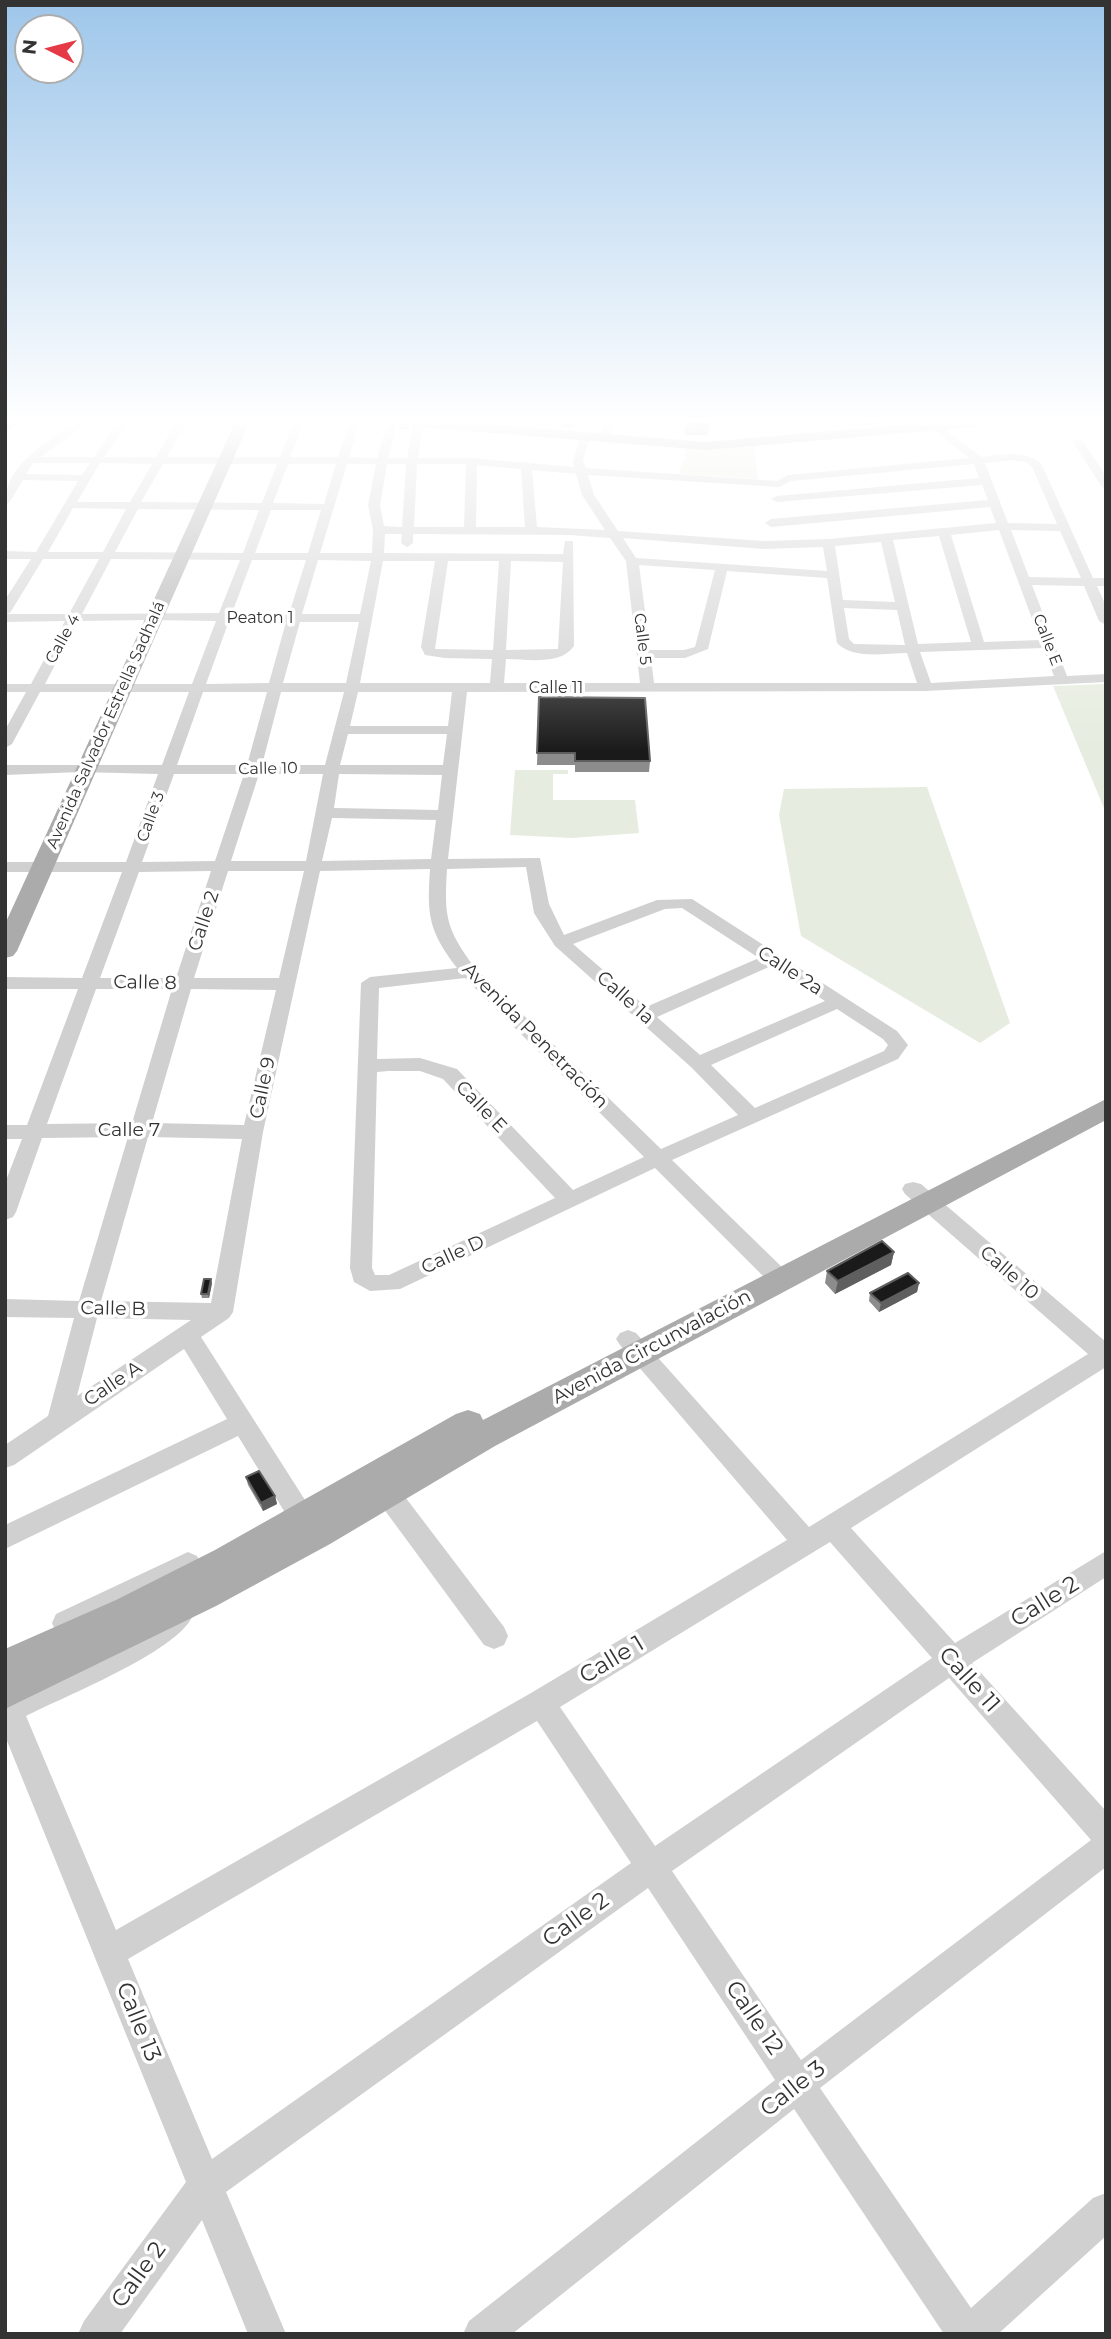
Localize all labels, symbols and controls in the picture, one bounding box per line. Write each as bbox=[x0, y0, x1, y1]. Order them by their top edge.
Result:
north arrow bbox=[14, 14, 84, 84]
text: N bbox=[17, 38, 42, 56]
street label: Avenida Salvador Estrella Sadhalá bbox=[43, 598, 169, 852]
street label: Peaton 1 bbox=[226, 608, 294, 628]
street label: Calle 4 bbox=[42, 611, 84, 667]
street label: Calle E bbox=[1028, 611, 1066, 669]
street label: Calle 5 bbox=[629, 612, 655, 666]
street label: Calle 11 bbox=[529, 678, 583, 698]
street label: Calle 10 bbox=[238, 759, 298, 779]
street label: Calle 3 bbox=[133, 789, 169, 845]
street label: Calle 2 bbox=[184, 888, 224, 954]
street label: Calle 2a bbox=[753, 942, 827, 1000]
street label: Avenida Penetración bbox=[457, 958, 613, 1114]
street label: Calle 1a bbox=[592, 966, 658, 1030]
street label: Calle 8 bbox=[113, 971, 177, 995]
street label: Calle 9 bbox=[245, 1055, 281, 1121]
street label: Calle E bbox=[451, 1076, 511, 1138]
street label: Calle 7 bbox=[98, 1119, 160, 1141]
street label: Calle D bbox=[418, 1231, 488, 1279]
street label: Calle 10 bbox=[975, 1241, 1043, 1305]
street label: Avenida Circunvalación bbox=[549, 1285, 755, 1409]
street label: Calle B bbox=[80, 1297, 146, 1321]
street label: Calle A bbox=[80, 1356, 146, 1412]
street label: Calle 2 bbox=[1006, 1570, 1084, 1634]
street label: Calle 1 bbox=[575, 1630, 649, 1690]
street label: Calle 11 bbox=[932, 1642, 1006, 1718]
street label: Calle 2 bbox=[538, 1887, 614, 1953]
street label: Calle 12 bbox=[719, 1976, 789, 2060]
street label: Calle 13 bbox=[110, 1978, 166, 2066]
street label: Calle 3 bbox=[755, 2055, 831, 2123]
street label: Calle 2 bbox=[106, 2237, 172, 2313]

